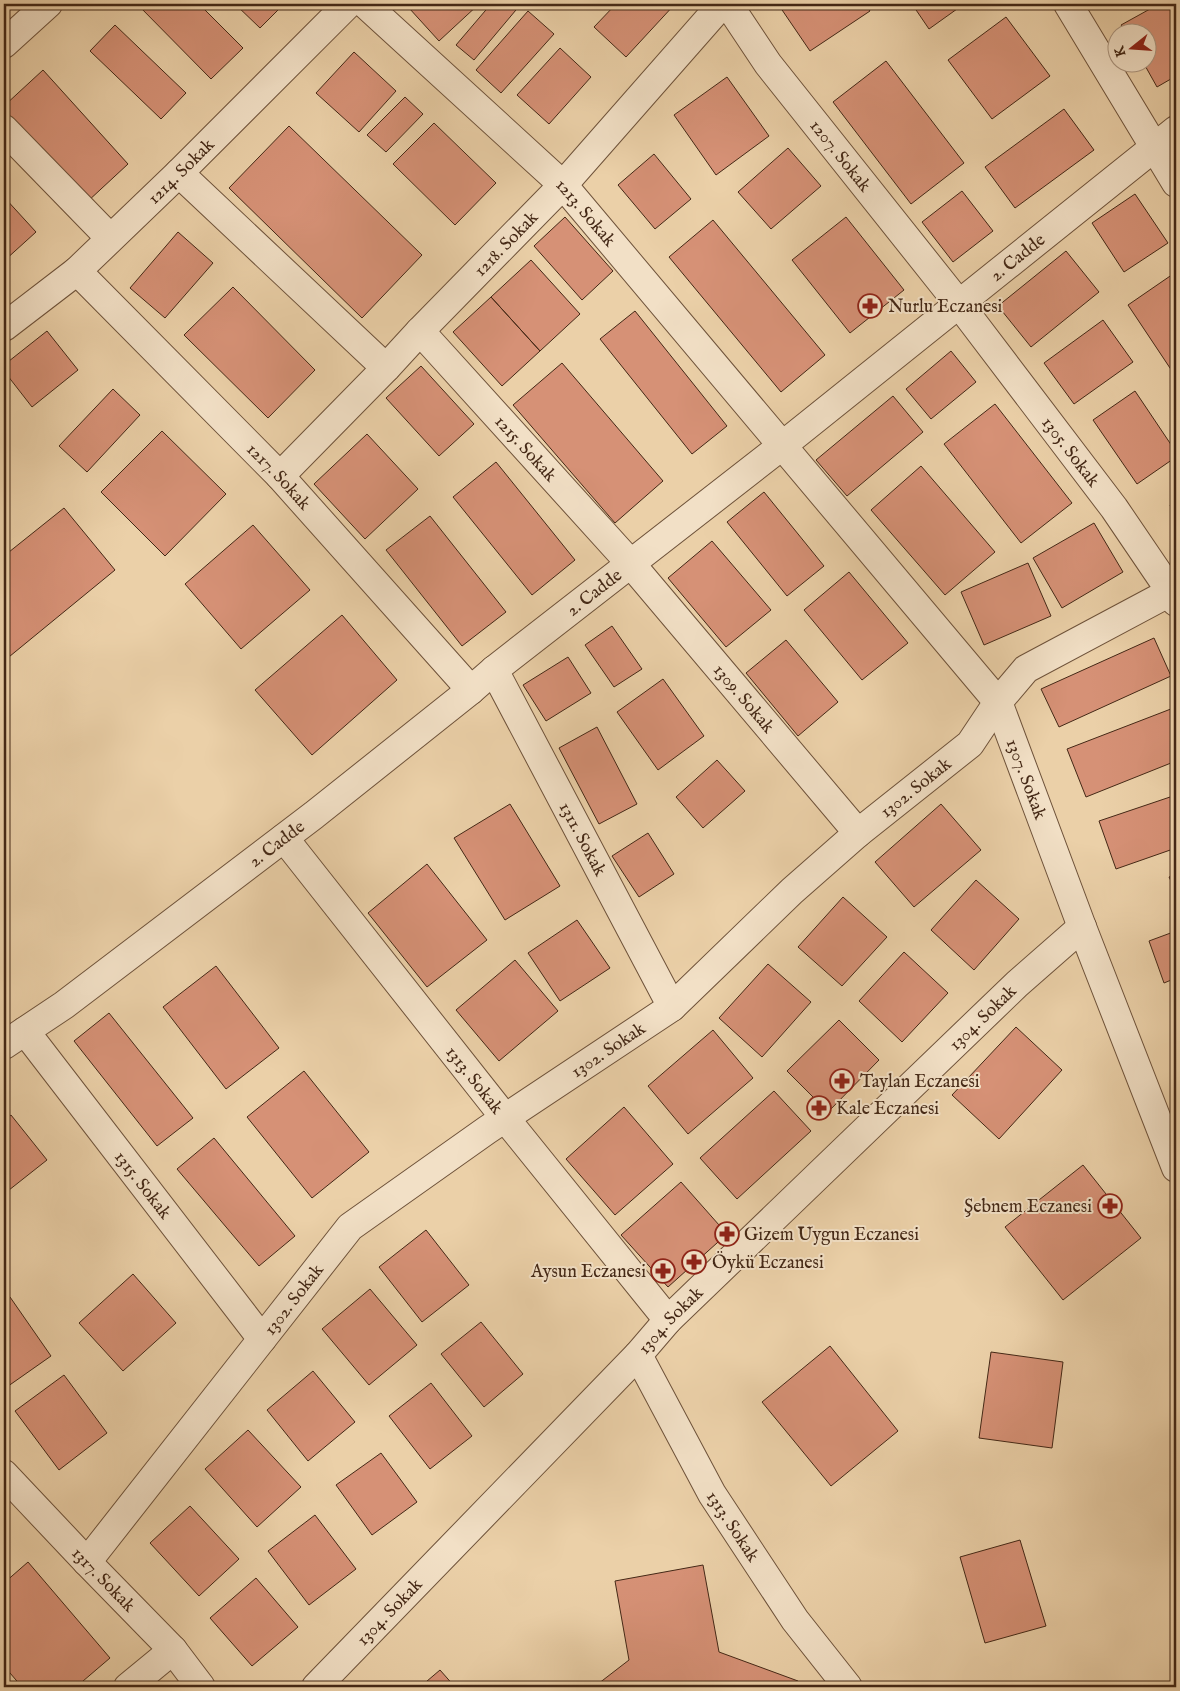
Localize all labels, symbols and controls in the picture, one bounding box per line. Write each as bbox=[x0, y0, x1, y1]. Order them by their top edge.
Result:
north arrow bbox=[1108, 22, 1158, 72]
text: K bbox=[1110, 43, 1131, 59]
street label: 1207. Sokak bbox=[804, 116, 876, 198]
street label: 1214. Sokak bbox=[143, 134, 220, 210]
street label: 1213. Sokak bbox=[550, 174, 620, 252]
street label: 1218. Sokak bbox=[470, 207, 544, 282]
street label: 2. Cadde bbox=[986, 229, 1051, 287]
pharmacy icon: Nurlu Eczanesi bbox=[857, 293, 883, 319]
place label: Nurlu Eczanesi bbox=[888, 296, 1003, 319]
street label: 1215. Sokak bbox=[489, 411, 561, 488]
street label: 1305. Sokak bbox=[1036, 413, 1104, 492]
street label: 1217. Sokak bbox=[241, 439, 315, 516]
street label: 2. Cadde bbox=[562, 564, 627, 622]
street label: 1309. Sokak bbox=[707, 660, 779, 739]
street label: 1307. Sokak bbox=[1000, 736, 1051, 823]
street label: 1302. Sokak bbox=[876, 753, 957, 824]
street label: 1311. Sokak bbox=[553, 799, 611, 881]
street label: 2. Cadde bbox=[245, 816, 310, 873]
street label: 1304. Sokak bbox=[945, 980, 1022, 1056]
street label: 1302. Sokak bbox=[567, 1018, 651, 1084]
street label: 1313. Sokak bbox=[440, 1042, 508, 1120]
pharmacy icon: Taylan Eczanesi bbox=[829, 1068, 855, 1094]
place label: Taylan Eczanesi bbox=[860, 1071, 980, 1094]
pharmacy icon: Kale Eczanesi bbox=[806, 1095, 832, 1121]
place label: Kale Eczanesi bbox=[836, 1098, 939, 1121]
street label: 1315. Sokak bbox=[108, 1147, 176, 1225]
pharmacy icon: Şebnem Eczanesi bbox=[1097, 1193, 1123, 1219]
place label: Şebnem Eczanesi bbox=[964, 1196, 1092, 1219]
pharmacy icon: Gizem Uygun Eczanesi bbox=[714, 1221, 740, 1247]
place label: Gizem Uygun Eczanesi bbox=[744, 1224, 919, 1247]
pharmacy icon: Öykü Eczanesi bbox=[681, 1249, 707, 1275]
place label: Öykü Eczanesi bbox=[712, 1251, 824, 1275]
pharmacy icon: Aysun Eczanesi bbox=[650, 1258, 676, 1284]
street label: 1302. Sokak bbox=[259, 1260, 330, 1341]
place label: Aysun Eczanesi bbox=[530, 1261, 646, 1284]
street label: 1304. Sokak bbox=[634, 1282, 709, 1360]
street label: 1313. Sokak bbox=[700, 1487, 764, 1567]
street label: 1317. Sokak bbox=[66, 1543, 140, 1618]
street label: 1304. Sokak bbox=[352, 1574, 428, 1651]

